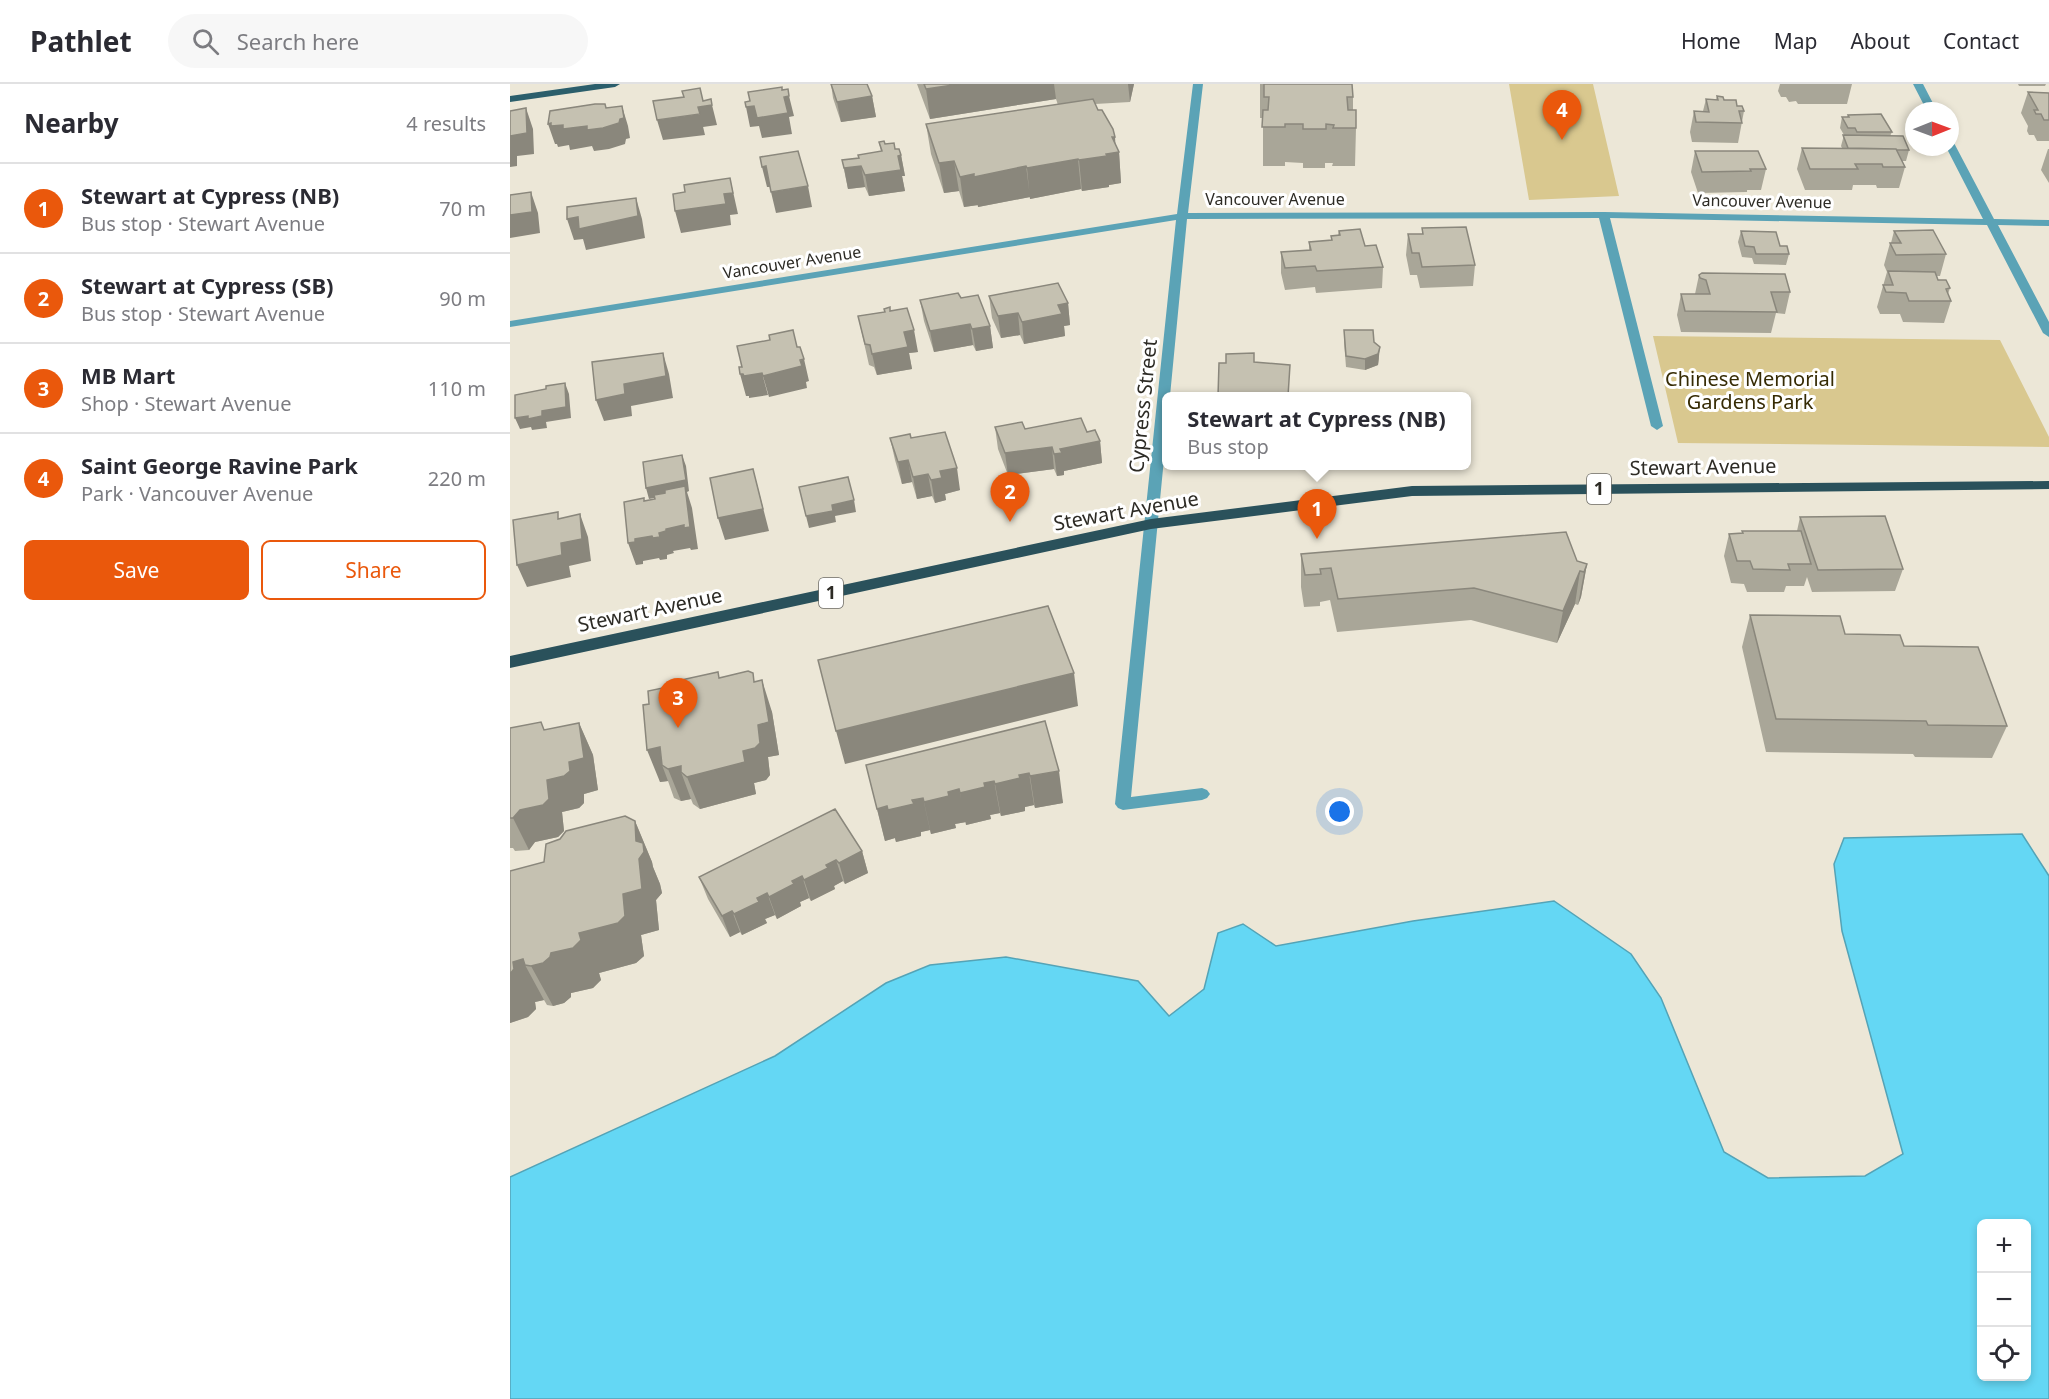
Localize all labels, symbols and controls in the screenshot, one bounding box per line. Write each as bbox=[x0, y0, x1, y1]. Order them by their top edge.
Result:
search box bbox=[168, 14, 588, 68]
text: Pathlet bbox=[30, 22, 132, 60]
icon: search bbox=[189, 25, 222, 58]
text: Search here bbox=[237, 26, 359, 56]
text: Home bbox=[1681, 27, 1741, 55]
text: Map bbox=[1774, 27, 1817, 55]
text: About bbox=[1850, 27, 1910, 55]
text: Contact bbox=[1943, 27, 2019, 55]
pin: 4 bbox=[1542, 91, 1582, 140]
north arrow bbox=[1905, 102, 1959, 156]
text: Nearby bbox=[24, 105, 119, 141]
text: 4 results bbox=[406, 110, 486, 137]
text: Stewart at Cypress (NB) bbox=[81, 180, 339, 210]
street label: Vancouver Avenue bbox=[1205, 188, 1345, 210]
street label: Vancouver Avenue bbox=[1692, 189, 1832, 213]
text: 1 bbox=[38, 195, 49, 222]
text: 70 m bbox=[439, 195, 486, 222]
text: Bus stop · Stewart Avenue bbox=[81, 210, 325, 237]
street label: Vancouver Avenue bbox=[721, 240, 863, 284]
text: Stewart at Cypress (SB) bbox=[81, 270, 334, 300]
text: 2 bbox=[38, 285, 49, 312]
text: 90 m bbox=[439, 285, 486, 312]
text: Bus stop · Stewart Avenue bbox=[81, 300, 325, 327]
street label: Cypress Street bbox=[1122, 338, 1163, 474]
text: MB Mart bbox=[81, 360, 175, 390]
park label: Chinese Memorial Gardens Park bbox=[1665, 365, 1835, 415]
text: 3 bbox=[38, 375, 49, 402]
text: 110 m bbox=[428, 375, 486, 402]
text: Shop · Stewart Avenue bbox=[81, 390, 291, 417]
popup bbox=[1162, 392, 1471, 470]
text: Stewart at Cypress (NB) bbox=[1187, 403, 1446, 433]
text: Bus stop bbox=[1187, 433, 1269, 460]
text: Saint George Ravine Park bbox=[81, 450, 358, 480]
street label: Stewart Avenue bbox=[1629, 452, 1777, 481]
text: 4 bbox=[38, 465, 49, 492]
text: 220 m bbox=[428, 465, 486, 492]
pin: 2 bbox=[990, 472, 1030, 522]
road number: 1 bbox=[1587, 474, 1611, 504]
text: Park · Vancouver Avenue bbox=[81, 480, 313, 507]
street label: Stewart Avenue bbox=[1051, 484, 1201, 537]
pin: 1 bbox=[1298, 490, 1336, 539]
button: Save bbox=[24, 540, 249, 600]
button: Share bbox=[261, 540, 486, 600]
road number: 1 bbox=[819, 578, 843, 608]
street label: Stewart Avenue bbox=[575, 581, 725, 638]
pin: 3 bbox=[658, 678, 698, 728]
your location bbox=[1325, 797, 1354, 826]
map controls bbox=[1977, 1219, 2031, 1381]
button: + bbox=[1977, 1219, 2031, 1273]
button: − bbox=[1977, 1273, 2031, 1327]
button: locate bbox=[1977, 1327, 2031, 1381]

